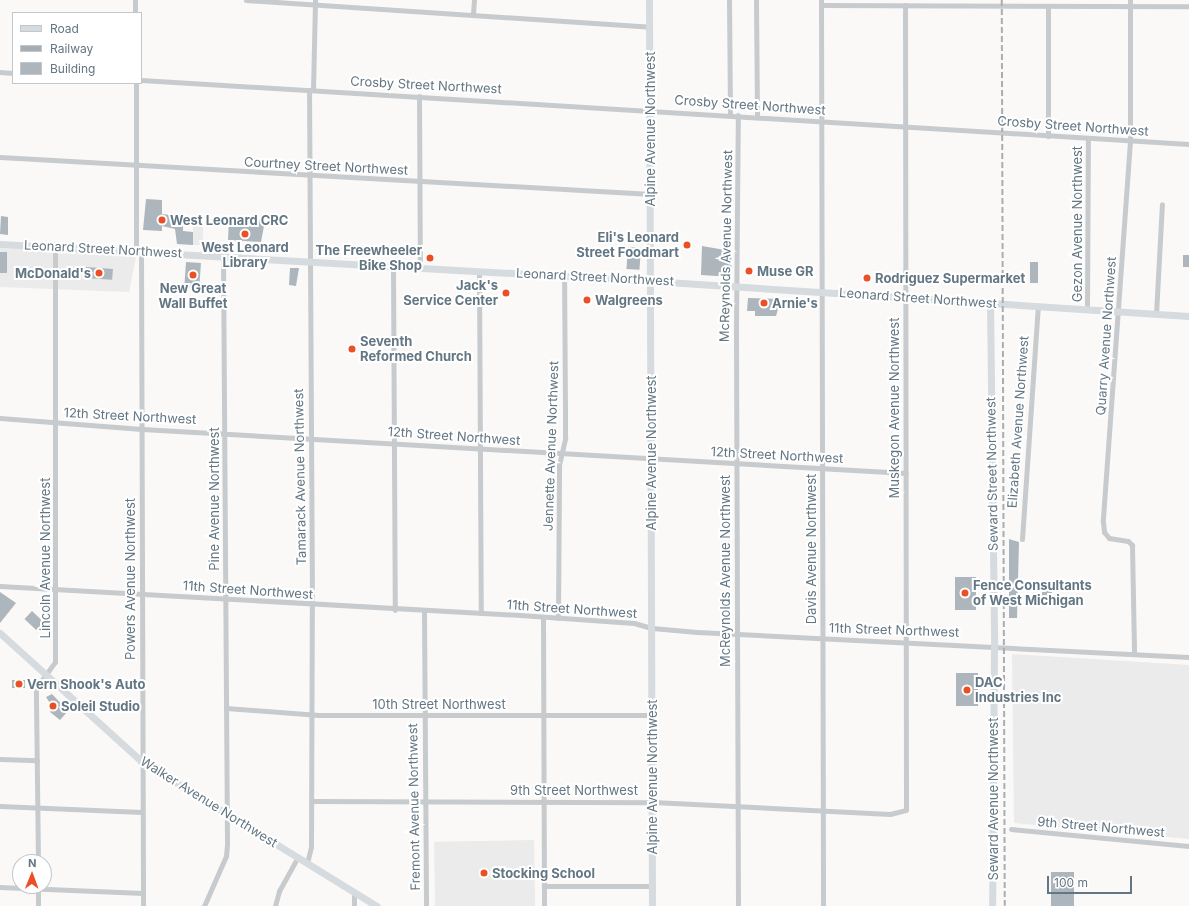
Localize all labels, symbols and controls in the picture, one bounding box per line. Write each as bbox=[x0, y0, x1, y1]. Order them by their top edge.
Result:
legend bbox=[12, 12, 142, 84]
text: Road bbox=[50, 21, 79, 36]
text: Railway bbox=[50, 41, 93, 56]
street label: Alpine Avenue Northwest bbox=[642, 51, 658, 207]
text: Building bbox=[50, 61, 95, 76]
street label: Crosby Street Northwest bbox=[350, 73, 502, 97]
street label: Crosby Street Northwest bbox=[674, 92, 826, 118]
street label: Crosby Street Northwest bbox=[997, 113, 1149, 139]
street label: Gezon Avenue Northwest bbox=[1069, 146, 1085, 302]
street label: McReynolds Avenue Northwest bbox=[717, 150, 735, 342]
street label: Courtney Street Northwest bbox=[244, 154, 408, 178]
place label: West Leonard CRC bbox=[170, 212, 288, 228]
marker: West Leonard CRC bbox=[157, 215, 167, 225]
marker: West Leonard Library bbox=[240, 229, 250, 239]
place label: Eli's Leonard Street Foodmart bbox=[576, 230, 679, 261]
street label: Leonard Street Northwest bbox=[24, 237, 182, 261]
place label: West Leonard Library bbox=[201, 240, 289, 271]
marker: Eli's Leonard Street Foodmart bbox=[682, 240, 692, 250]
place label: The Freewheeler Bike Shop bbox=[316, 243, 422, 274]
marker: The Freewheeler Bike Shop bbox=[425, 253, 435, 263]
street label: Quarry Avenue Northwest bbox=[1093, 256, 1119, 416]
place label: Muse GR bbox=[757, 263, 814, 279]
place label: McDonald's bbox=[15, 265, 91, 281]
street label: Leonard Street Northwest bbox=[516, 265, 674, 289]
marker: Muse GR bbox=[744, 266, 754, 276]
marker: McDonald's bbox=[94, 268, 104, 278]
marker: New Great Wall Buffet bbox=[188, 270, 198, 280]
place label: Rodriguez Supermarket bbox=[875, 270, 1025, 286]
marker: Rodriguez Supermarket bbox=[862, 273, 872, 283]
place label: Jack's Service Center bbox=[403, 278, 498, 309]
place label: New Great Wall Buffet bbox=[158, 281, 228, 312]
street label: Leonard Street Northwest bbox=[839, 285, 997, 311]
marker: Jack's Service Center bbox=[501, 288, 511, 298]
place label: Walgreens bbox=[595, 292, 663, 308]
marker: Walgreens bbox=[582, 295, 592, 305]
place label: Arnie's bbox=[772, 295, 818, 311]
marker: Arnie's bbox=[759, 298, 769, 308]
street label: Muskegon Avenue Northwest bbox=[886, 318, 902, 498]
place label: Seventh Reformed Church bbox=[360, 334, 472, 365]
street label: Elizabeth Avenue Northwest bbox=[1004, 335, 1032, 509]
marker: Seventh Reformed Church bbox=[347, 344, 357, 354]
street label: Jennette Avenue Northwest bbox=[540, 361, 562, 531]
street label: Alpine Avenue Northwest bbox=[643, 375, 659, 531]
street label: Tamarack Avenue Northwest bbox=[291, 388, 309, 566]
street label: Seward Street Northwest bbox=[983, 397, 1001, 551]
street label: 12th Street Northwest bbox=[63, 405, 197, 427]
street label: 12th Street Northwest bbox=[387, 424, 521, 448]
street label: Pine Avenue Northwest bbox=[206, 427, 222, 571]
street label: 12th Street Northwest bbox=[710, 444, 844, 466]
street label: Davis Avenue Northwest bbox=[803, 474, 819, 624]
street label: McReynolds Avenue Northwest bbox=[717, 475, 733, 667]
street label: Lincoln Avenue Northwest bbox=[37, 478, 53, 638]
street label: Powers Avenue Northwest bbox=[122, 498, 138, 660]
street label: 11th Street Northwest bbox=[182, 578, 314, 602]
place label: Fence Consultants of West Michigan bbox=[973, 578, 1092, 609]
marker: Fence Consultants of West Michigan bbox=[960, 588, 970, 598]
street label: 11th Street Northwest bbox=[506, 597, 638, 621]
street label: 11th Street Northwest bbox=[829, 620, 959, 640]
place label: DAC Industries Inc bbox=[975, 675, 1061, 706]
place label: Vern Shook's Auto bbox=[27, 676, 145, 692]
marker: Vern Shook's Auto bbox=[14, 679, 24, 689]
marker: DAC Industries Inc bbox=[962, 685, 972, 695]
street label: 10th Street Northwest bbox=[372, 696, 506, 712]
place label: Soleil Studio bbox=[61, 698, 140, 714]
street label: Alpine Avenue Northwest bbox=[644, 699, 660, 855]
marker: Soleil Studio bbox=[48, 701, 58, 711]
street label: Seward Avenue Northwest bbox=[985, 718, 1001, 880]
street label: Fremont Avenue Northwest bbox=[405, 723, 423, 891]
street label: Walker Avenue Northwest bbox=[138, 753, 280, 851]
street label: 9th Street Northwest bbox=[510, 782, 638, 798]
street label: 9th Street Northwest bbox=[1037, 814, 1165, 840]
north arrow bbox=[12, 854, 52, 894]
text: N bbox=[28, 856, 37, 870]
place label: Stocking School bbox=[492, 865, 595, 881]
marker: Stocking School bbox=[479, 868, 489, 878]
scale bar bbox=[1049, 868, 1134, 894]
text: 100 m bbox=[1054, 875, 1088, 890]

